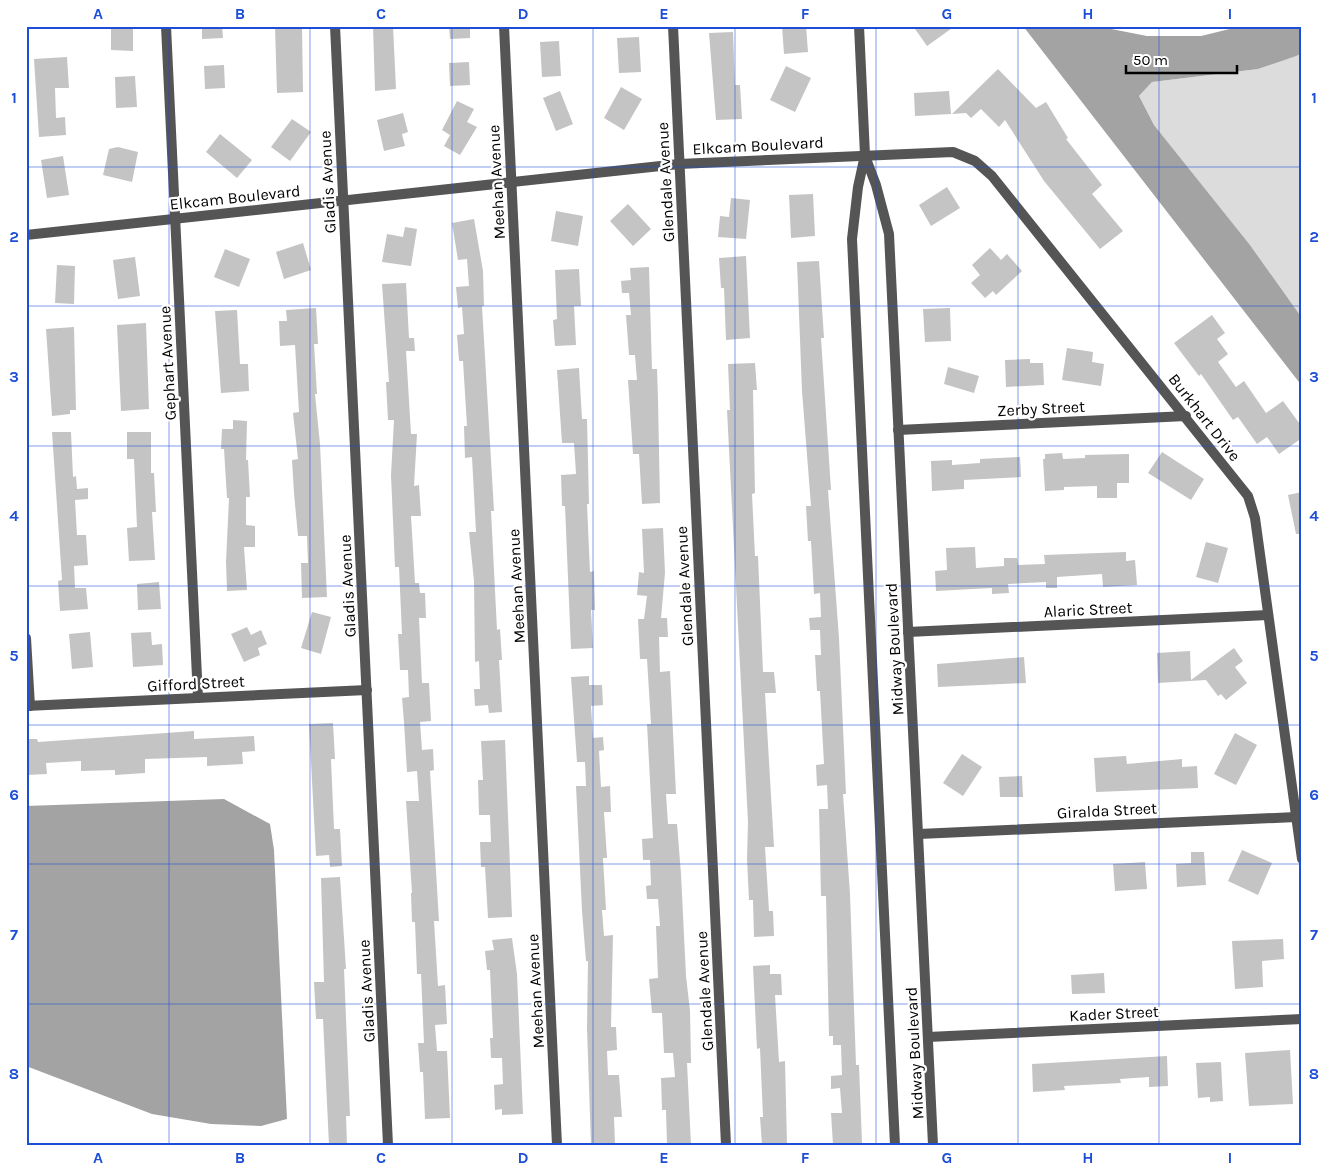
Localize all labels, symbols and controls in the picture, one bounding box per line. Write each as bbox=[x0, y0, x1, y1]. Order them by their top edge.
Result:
text: A bbox=[93, 4, 103, 23]
text: B bbox=[235, 4, 245, 23]
text: C bbox=[376, 4, 386, 23]
text: D bbox=[518, 4, 529, 23]
text: E bbox=[659, 4, 669, 23]
text: F bbox=[801, 4, 810, 23]
text: G bbox=[942, 4, 952, 23]
text: H bbox=[1082, 4, 1094, 23]
text: I bbox=[1228, 4, 1232, 23]
scale bar bbox=[1126, 42, 1237, 74]
text: 50 m bbox=[1133, 51, 1168, 69]
text: 1 bbox=[11, 88, 17, 107]
text: 1 bbox=[1311, 88, 1317, 107]
street label: Glendale Avenue bbox=[653, 122, 678, 242]
street label: Meehan Avenue bbox=[484, 124, 509, 240]
street label: Gladis Avenue bbox=[315, 130, 340, 234]
street label: Elkcam Boulevard bbox=[692, 133, 824, 158]
street label: Elkcam Boulevard bbox=[169, 181, 301, 214]
text: 2 bbox=[9, 227, 19, 246]
text: 2 bbox=[1309, 227, 1319, 246]
street label: Gephart Avenue bbox=[155, 305, 180, 421]
text: 3 bbox=[9, 367, 19, 386]
text: 3 bbox=[1309, 367, 1319, 386]
street label: Burkhart Drive bbox=[1165, 370, 1245, 465]
street label: Zerby Street bbox=[997, 397, 1086, 420]
text: 4 bbox=[9, 506, 19, 525]
text: 4 bbox=[1309, 506, 1319, 525]
street label: Glendale Avenue bbox=[672, 526, 697, 646]
street label: Meehan Avenue bbox=[504, 528, 529, 644]
street label: Gladis Avenue bbox=[335, 534, 360, 638]
street label: Midway Boulevard bbox=[882, 582, 907, 716]
street label: Alaric Street bbox=[1043, 598, 1133, 621]
text: 5 bbox=[9, 646, 19, 665]
text: 5 bbox=[1309, 646, 1319, 665]
street label: Gifford Street bbox=[147, 671, 245, 696]
text: 6 bbox=[9, 785, 19, 804]
text: 6 bbox=[1309, 785, 1319, 804]
street label: Giralda Street bbox=[1057, 798, 1158, 823]
text: 7 bbox=[10, 925, 18, 944]
text: 7 bbox=[1310, 925, 1318, 944]
street label: Glendale Avenue bbox=[692, 931, 717, 1051]
street label: Meehan Avenue bbox=[523, 933, 548, 1049]
street label: Gladis Avenue bbox=[354, 939, 379, 1043]
street label: Midway Boulevard bbox=[902, 986, 927, 1120]
street label: Kader Street bbox=[1069, 1002, 1159, 1025]
text: 8 bbox=[9, 1064, 19, 1083]
text: 8 bbox=[1309, 1064, 1319, 1083]
text: A bbox=[93, 1148, 103, 1167]
text: B bbox=[235, 1148, 245, 1167]
text: C bbox=[376, 1148, 386, 1167]
text: D bbox=[518, 1148, 529, 1167]
text: E bbox=[659, 1148, 669, 1167]
text: F bbox=[801, 1148, 810, 1167]
text: G bbox=[942, 1148, 952, 1167]
text: H bbox=[1082, 1148, 1094, 1167]
text: I bbox=[1228, 1148, 1232, 1167]

